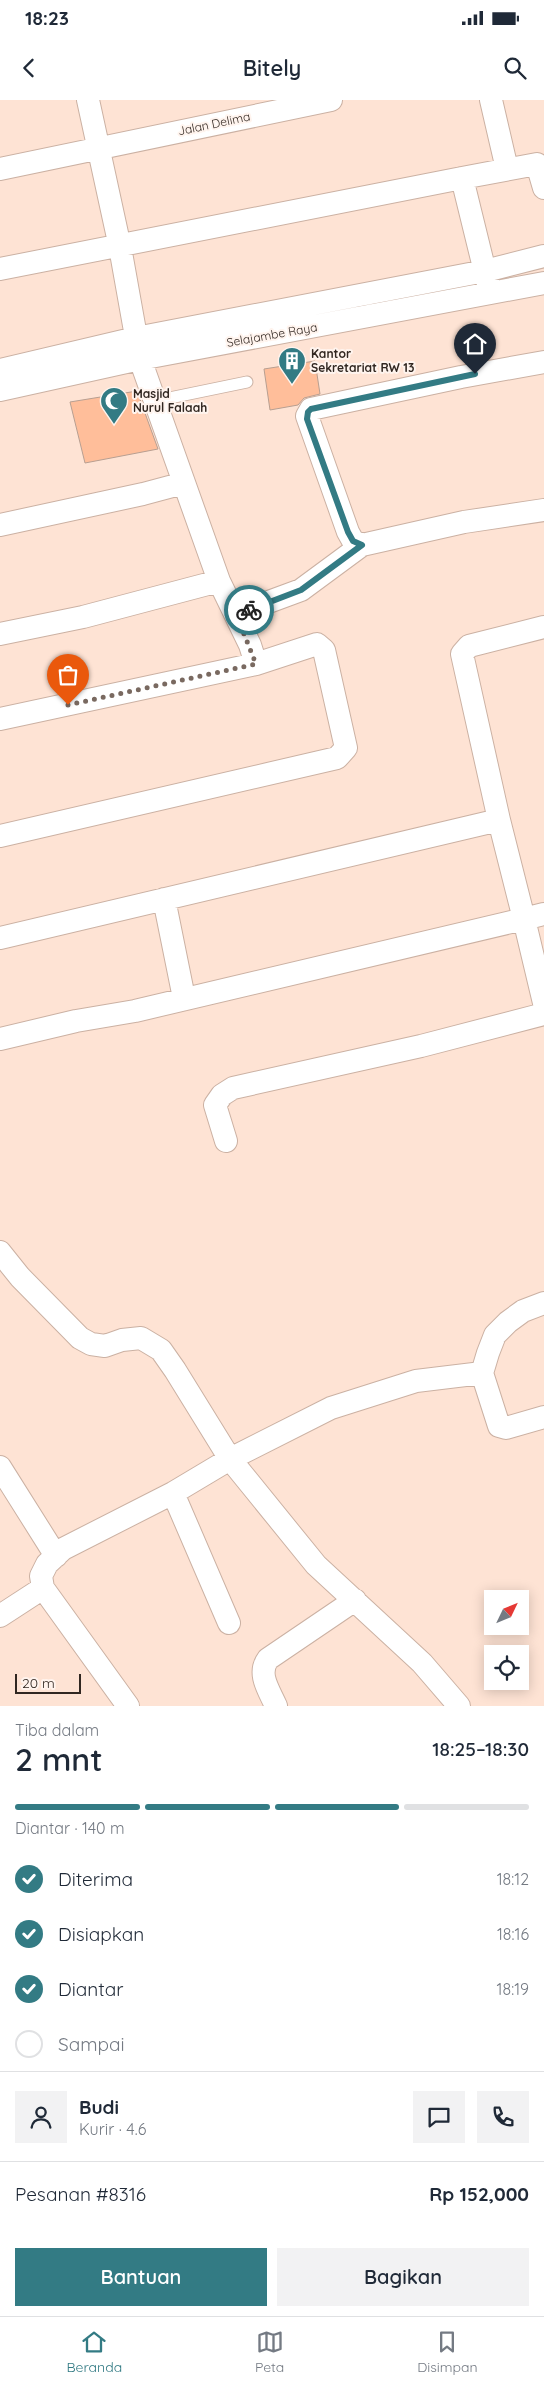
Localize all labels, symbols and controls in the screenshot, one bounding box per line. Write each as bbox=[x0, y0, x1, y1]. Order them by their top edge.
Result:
text: 18:23 bbox=[25, 6, 69, 30]
icon: back bbox=[15, 54, 43, 82]
text: Bitely bbox=[243, 54, 301, 82]
icon: search bbox=[501, 54, 529, 82]
street label: Jalan Delima bbox=[176, 109, 251, 138]
street label: Selajambe Raya bbox=[225, 319, 318, 350]
pin bbox=[454, 323, 496, 374]
icon: home bbox=[461, 330, 489, 358]
building icon: Kantor Sekretariat RW 13 bbox=[277, 346, 307, 385]
place label: Kantor Sekretariat RW 13 bbox=[311, 346, 414, 375]
mosque icon: Masjid Nurul Falaah bbox=[99, 386, 129, 425]
place label: Masjid Nurul Falaah bbox=[133, 386, 207, 415]
courier bbox=[224, 585, 274, 635]
icon: bike bbox=[235, 596, 263, 624]
pin bbox=[47, 654, 89, 705]
icon: bag bbox=[54, 661, 82, 689]
north arrow bbox=[484, 1590, 529, 1635]
map controls bbox=[484, 1590, 529, 1690]
button: locate bbox=[484, 1645, 529, 1690]
scale bar bbox=[15, 1671, 81, 1694]
text: 20 m bbox=[22, 1674, 55, 1692]
text: Tiba dalam bbox=[15, 1720, 99, 1740]
text: 18:25–18:30 bbox=[432, 1737, 529, 1761]
text: 2 mnt bbox=[15, 1739, 103, 1779]
text: Diantar · 140 m bbox=[15, 1818, 125, 1838]
icon: check bbox=[15, 1865, 43, 1893]
text: Diterima bbox=[58, 1867, 133, 1891]
text: 18:12 bbox=[497, 1869, 529, 1889]
icon: check bbox=[15, 1920, 43, 1948]
text: Disiapkan bbox=[58, 1922, 144, 1946]
text: 18:16 bbox=[497, 1924, 529, 1944]
icon: check bbox=[15, 1975, 43, 2003]
text: Diantar bbox=[58, 1977, 124, 2001]
text: 18:19 bbox=[497, 1979, 529, 1999]
text: Sampai bbox=[58, 2032, 125, 2056]
button: person bbox=[15, 2091, 67, 2143]
button: chat bbox=[413, 2091, 465, 2143]
button: phone bbox=[477, 2091, 529, 2143]
text: Budi bbox=[79, 2095, 119, 2119]
text: Kurir · 4.6 bbox=[79, 2119, 146, 2139]
text: Pesanan #8316 bbox=[15, 2182, 146, 2206]
text: Rp 152,000 bbox=[429, 2182, 529, 2206]
button: Bantuan bbox=[15, 2248, 267, 2306]
button: Bagikan bbox=[277, 2248, 529, 2306]
tab: Beranda bbox=[66, 2328, 122, 2376]
tab: Peta bbox=[255, 2328, 284, 2376]
tab: Disimpan bbox=[417, 2328, 478, 2376]

